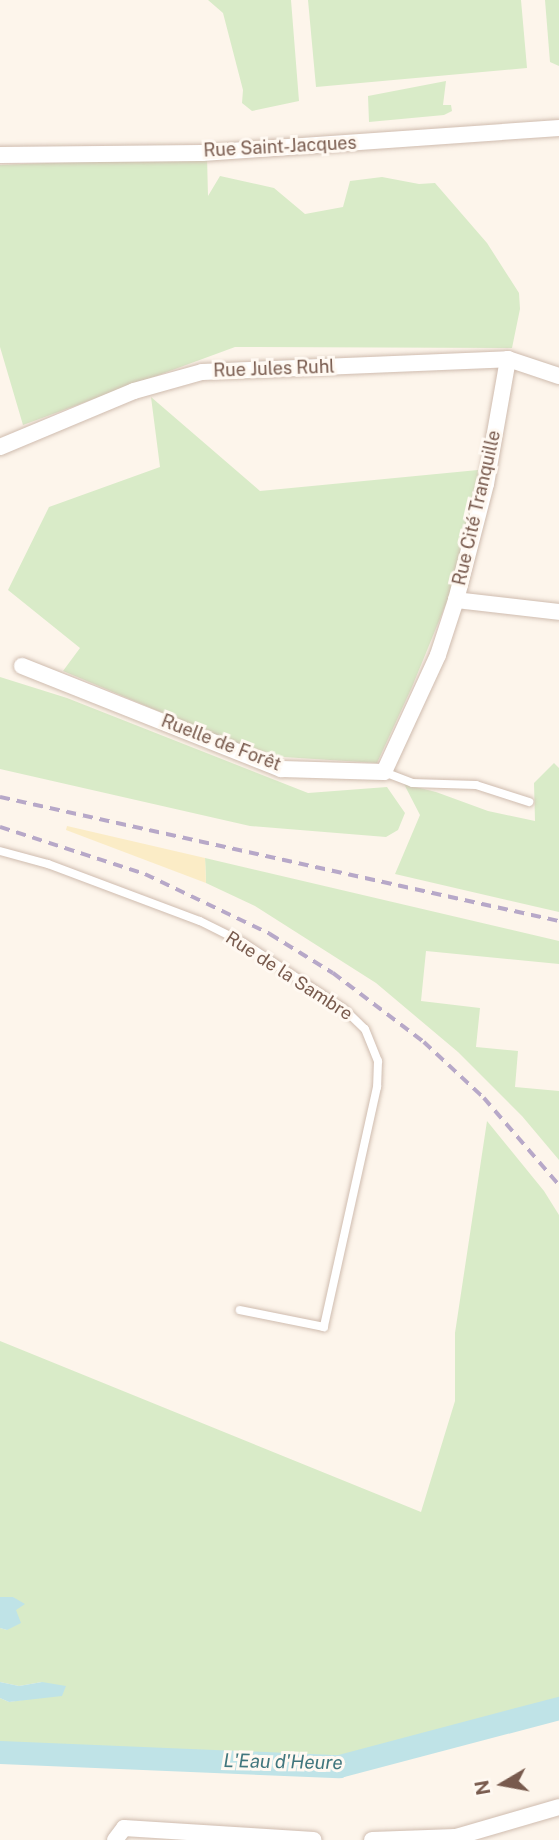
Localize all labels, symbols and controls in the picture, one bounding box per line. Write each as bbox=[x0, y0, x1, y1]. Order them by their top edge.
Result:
street label: Rue Saint-Jacques bbox=[203, 132, 357, 162]
street label: Rue Jules Ruhl bbox=[213, 356, 335, 382]
street label: Rue Cité Tranquille bbox=[449, 428, 505, 588]
street label: Ruelle de Forêt bbox=[158, 710, 284, 776]
street label: Rue de la Sambre bbox=[221, 927, 357, 1025]
north arrow bbox=[468, 1749, 538, 1819]
water label: L'Eau d'Heure bbox=[223, 1750, 343, 1774]
text: N bbox=[470, 1778, 494, 1797]

